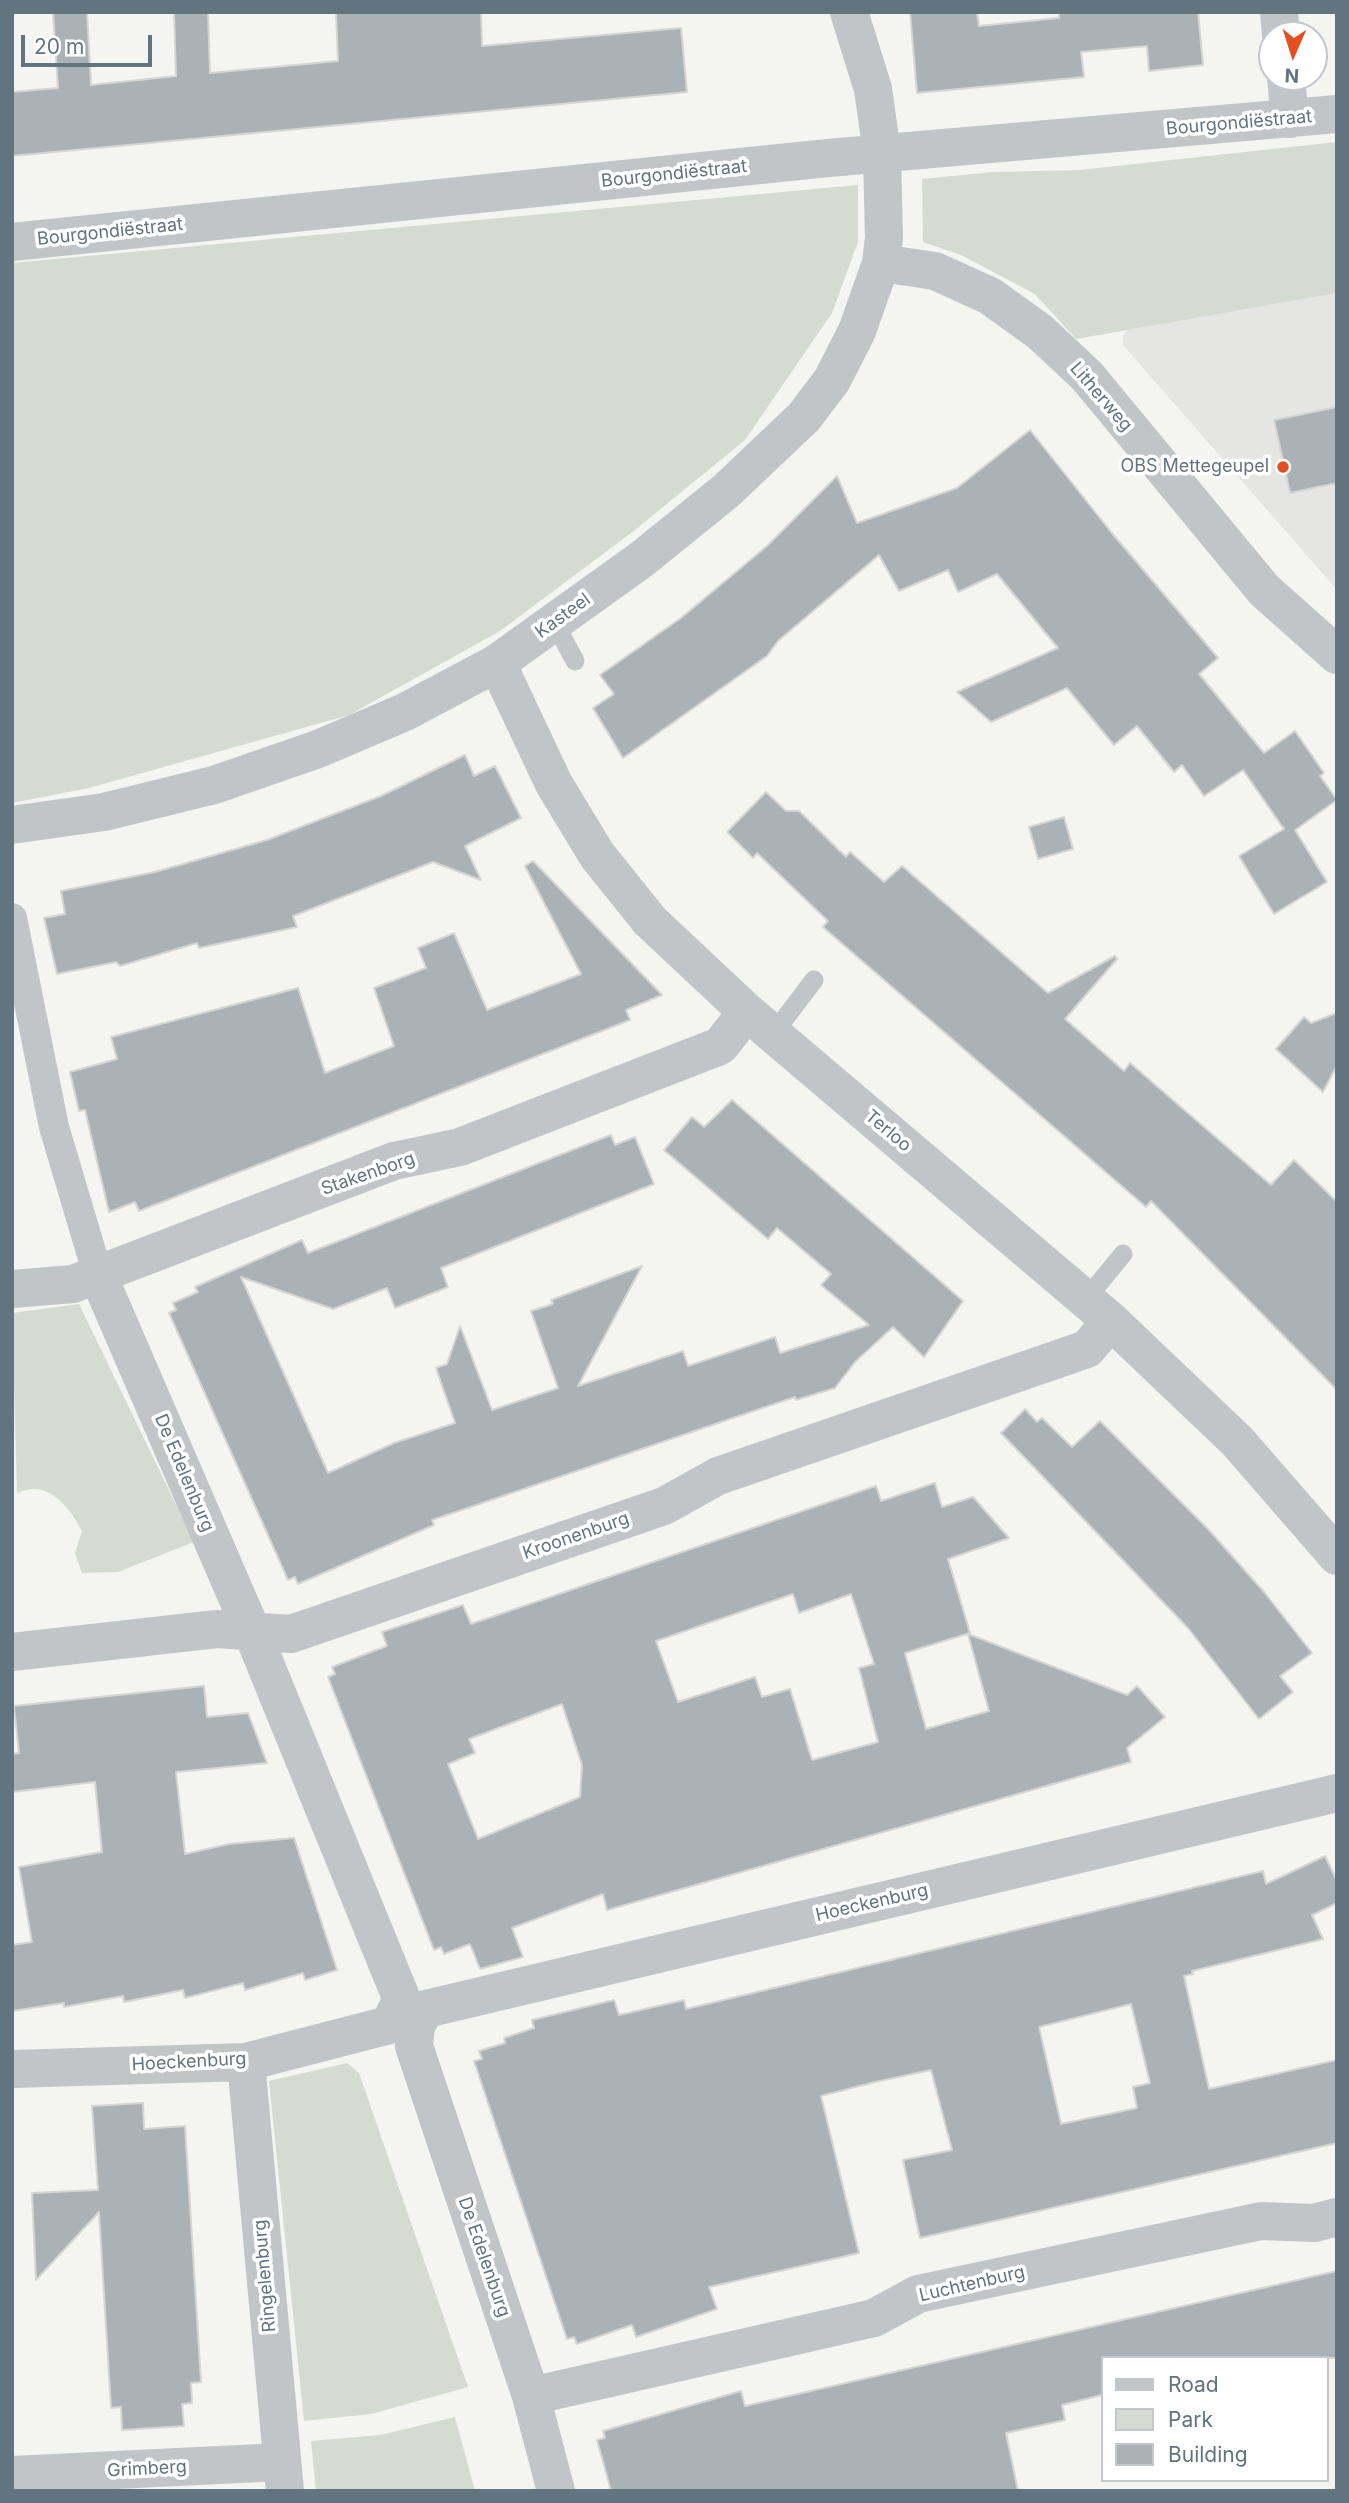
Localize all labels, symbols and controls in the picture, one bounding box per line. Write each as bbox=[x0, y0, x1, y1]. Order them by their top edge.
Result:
scale bar bbox=[24, 21, 156, 65]
north arrow bbox=[1258, 21, 1328, 91]
text: 20 m bbox=[34, 34, 84, 59]
text: N bbox=[1284, 64, 1300, 87]
street label: Bourgondiëstraat bbox=[1165, 106, 1313, 140]
street label: Bourgondiëstraat bbox=[600, 156, 748, 192]
street label: Bourgondiëstraat bbox=[36, 214, 184, 250]
street label: Litherweg bbox=[1065, 358, 1137, 436]
place label: OBS Mettegeupel bbox=[1120, 456, 1269, 478]
marker: OBS Mettegeupel bbox=[1275, 459, 1291, 475]
street label: Kasteel bbox=[531, 589, 595, 643]
street label: Terloo bbox=[860, 1105, 916, 1157]
street label: Stakenborg bbox=[318, 1148, 418, 1200]
street label: De Edelenburg bbox=[150, 1411, 218, 1535]
street label: Kroonenburg bbox=[520, 1508, 632, 1564]
street label: Hoeckenburg bbox=[814, 1880, 930, 1926]
street label: Hoeckenburg bbox=[131, 2048, 247, 2076]
street label: De Edelenburg bbox=[453, 2194, 515, 2320]
street label: Ringelenburg bbox=[249, 2219, 281, 2333]
street label: Luchtenburg bbox=[917, 2261, 1027, 2307]
legend bbox=[1100, 2356, 1328, 2482]
text: Road bbox=[1168, 2372, 1219, 2397]
text: Park bbox=[1168, 2407, 1213, 2432]
text: Building bbox=[1168, 2442, 1248, 2467]
street label: Grimberg bbox=[107, 2456, 187, 2482]

